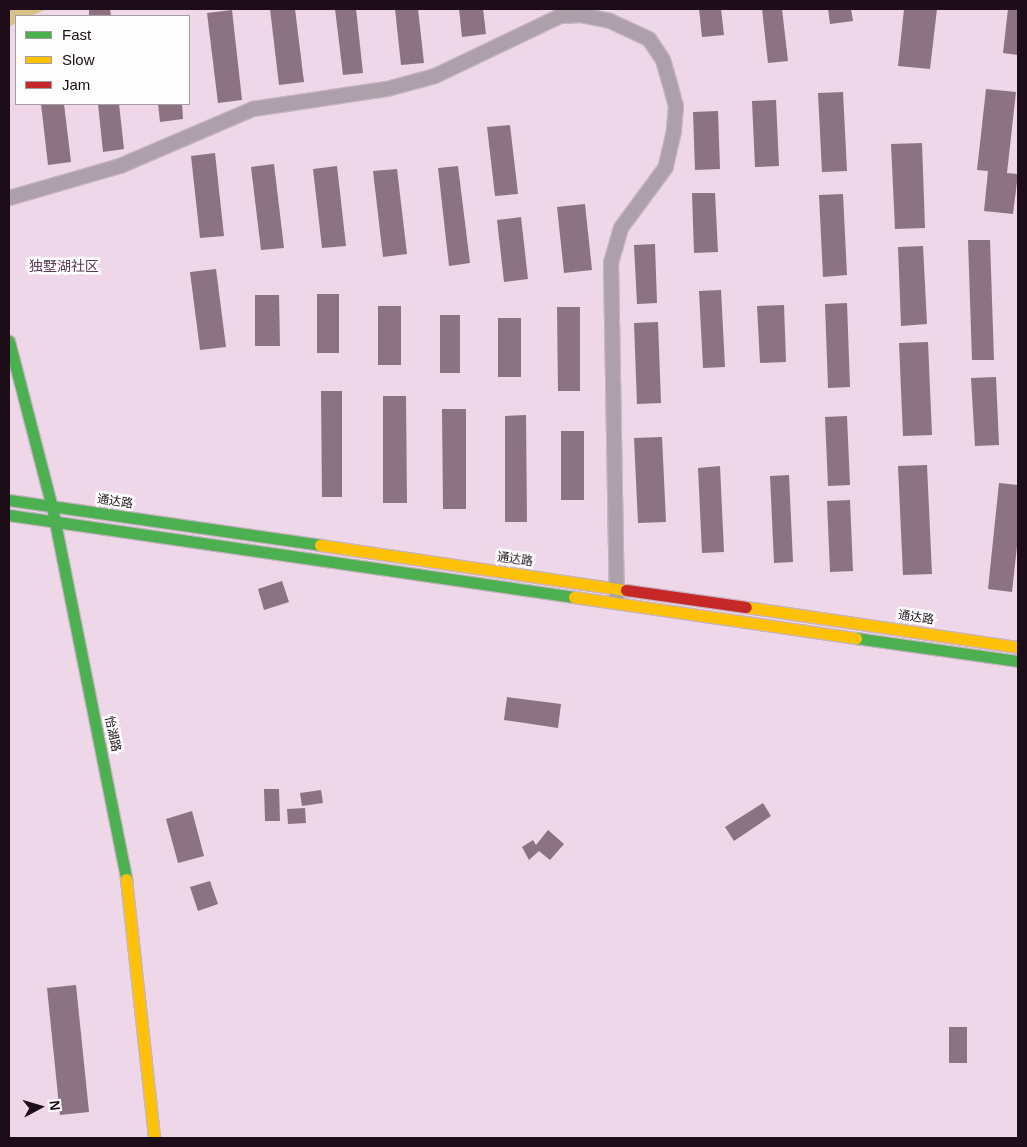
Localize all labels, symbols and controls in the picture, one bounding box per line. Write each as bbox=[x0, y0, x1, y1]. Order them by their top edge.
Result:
legend bbox=[15, 15, 190, 105]
text: Fast bbox=[62, 26, 91, 43]
text: Slow bbox=[62, 51, 95, 68]
text: Jam bbox=[62, 76, 90, 93]
district label: 独墅湖社区 bbox=[29, 258, 99, 274]
street label: 通达路 bbox=[96, 492, 134, 512]
street label: 通达路 bbox=[496, 550, 534, 570]
street label: 通达路 bbox=[897, 608, 935, 628]
street label: 怡湖路 bbox=[101, 715, 123, 753]
north arrow bbox=[15, 1082, 65, 1132]
text: N bbox=[46, 1100, 63, 1111]

